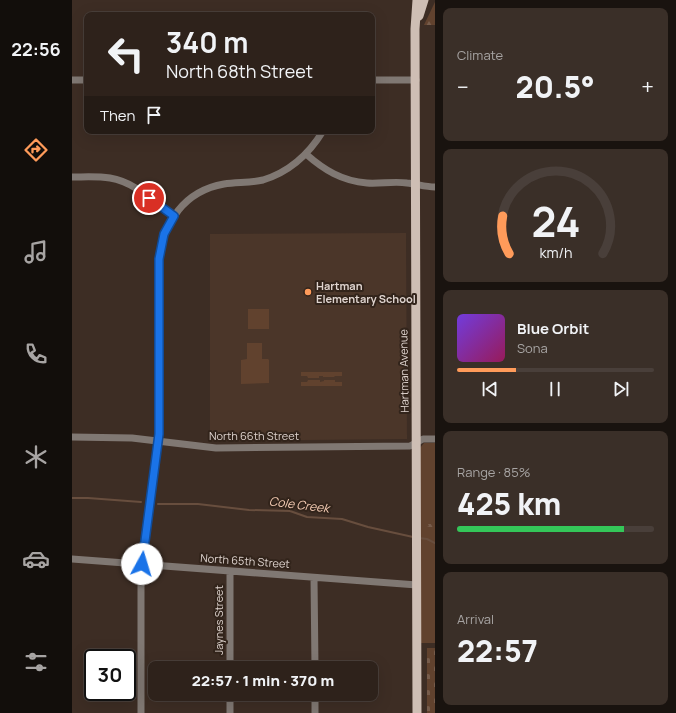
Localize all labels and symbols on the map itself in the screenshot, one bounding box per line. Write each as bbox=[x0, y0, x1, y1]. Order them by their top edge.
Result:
pin bbox=[132, 181, 166, 215]
place label: Hartman Elementary School bbox=[316, 278, 416, 306]
marker: Hartman Elementary School bbox=[303, 287, 313, 297]
street label: Hartman Avenue bbox=[395, 328, 412, 413]
street label: North 66th Street bbox=[209, 428, 299, 443]
water label: Cole Creek bbox=[268, 492, 332, 517]
position arrow bbox=[121, 543, 163, 585]
street label: North 65th Street bbox=[200, 550, 290, 571]
street label: Jaynes Street bbox=[211, 585, 226, 655]
speed limit sign: 30 bbox=[84, 649, 136, 701]

